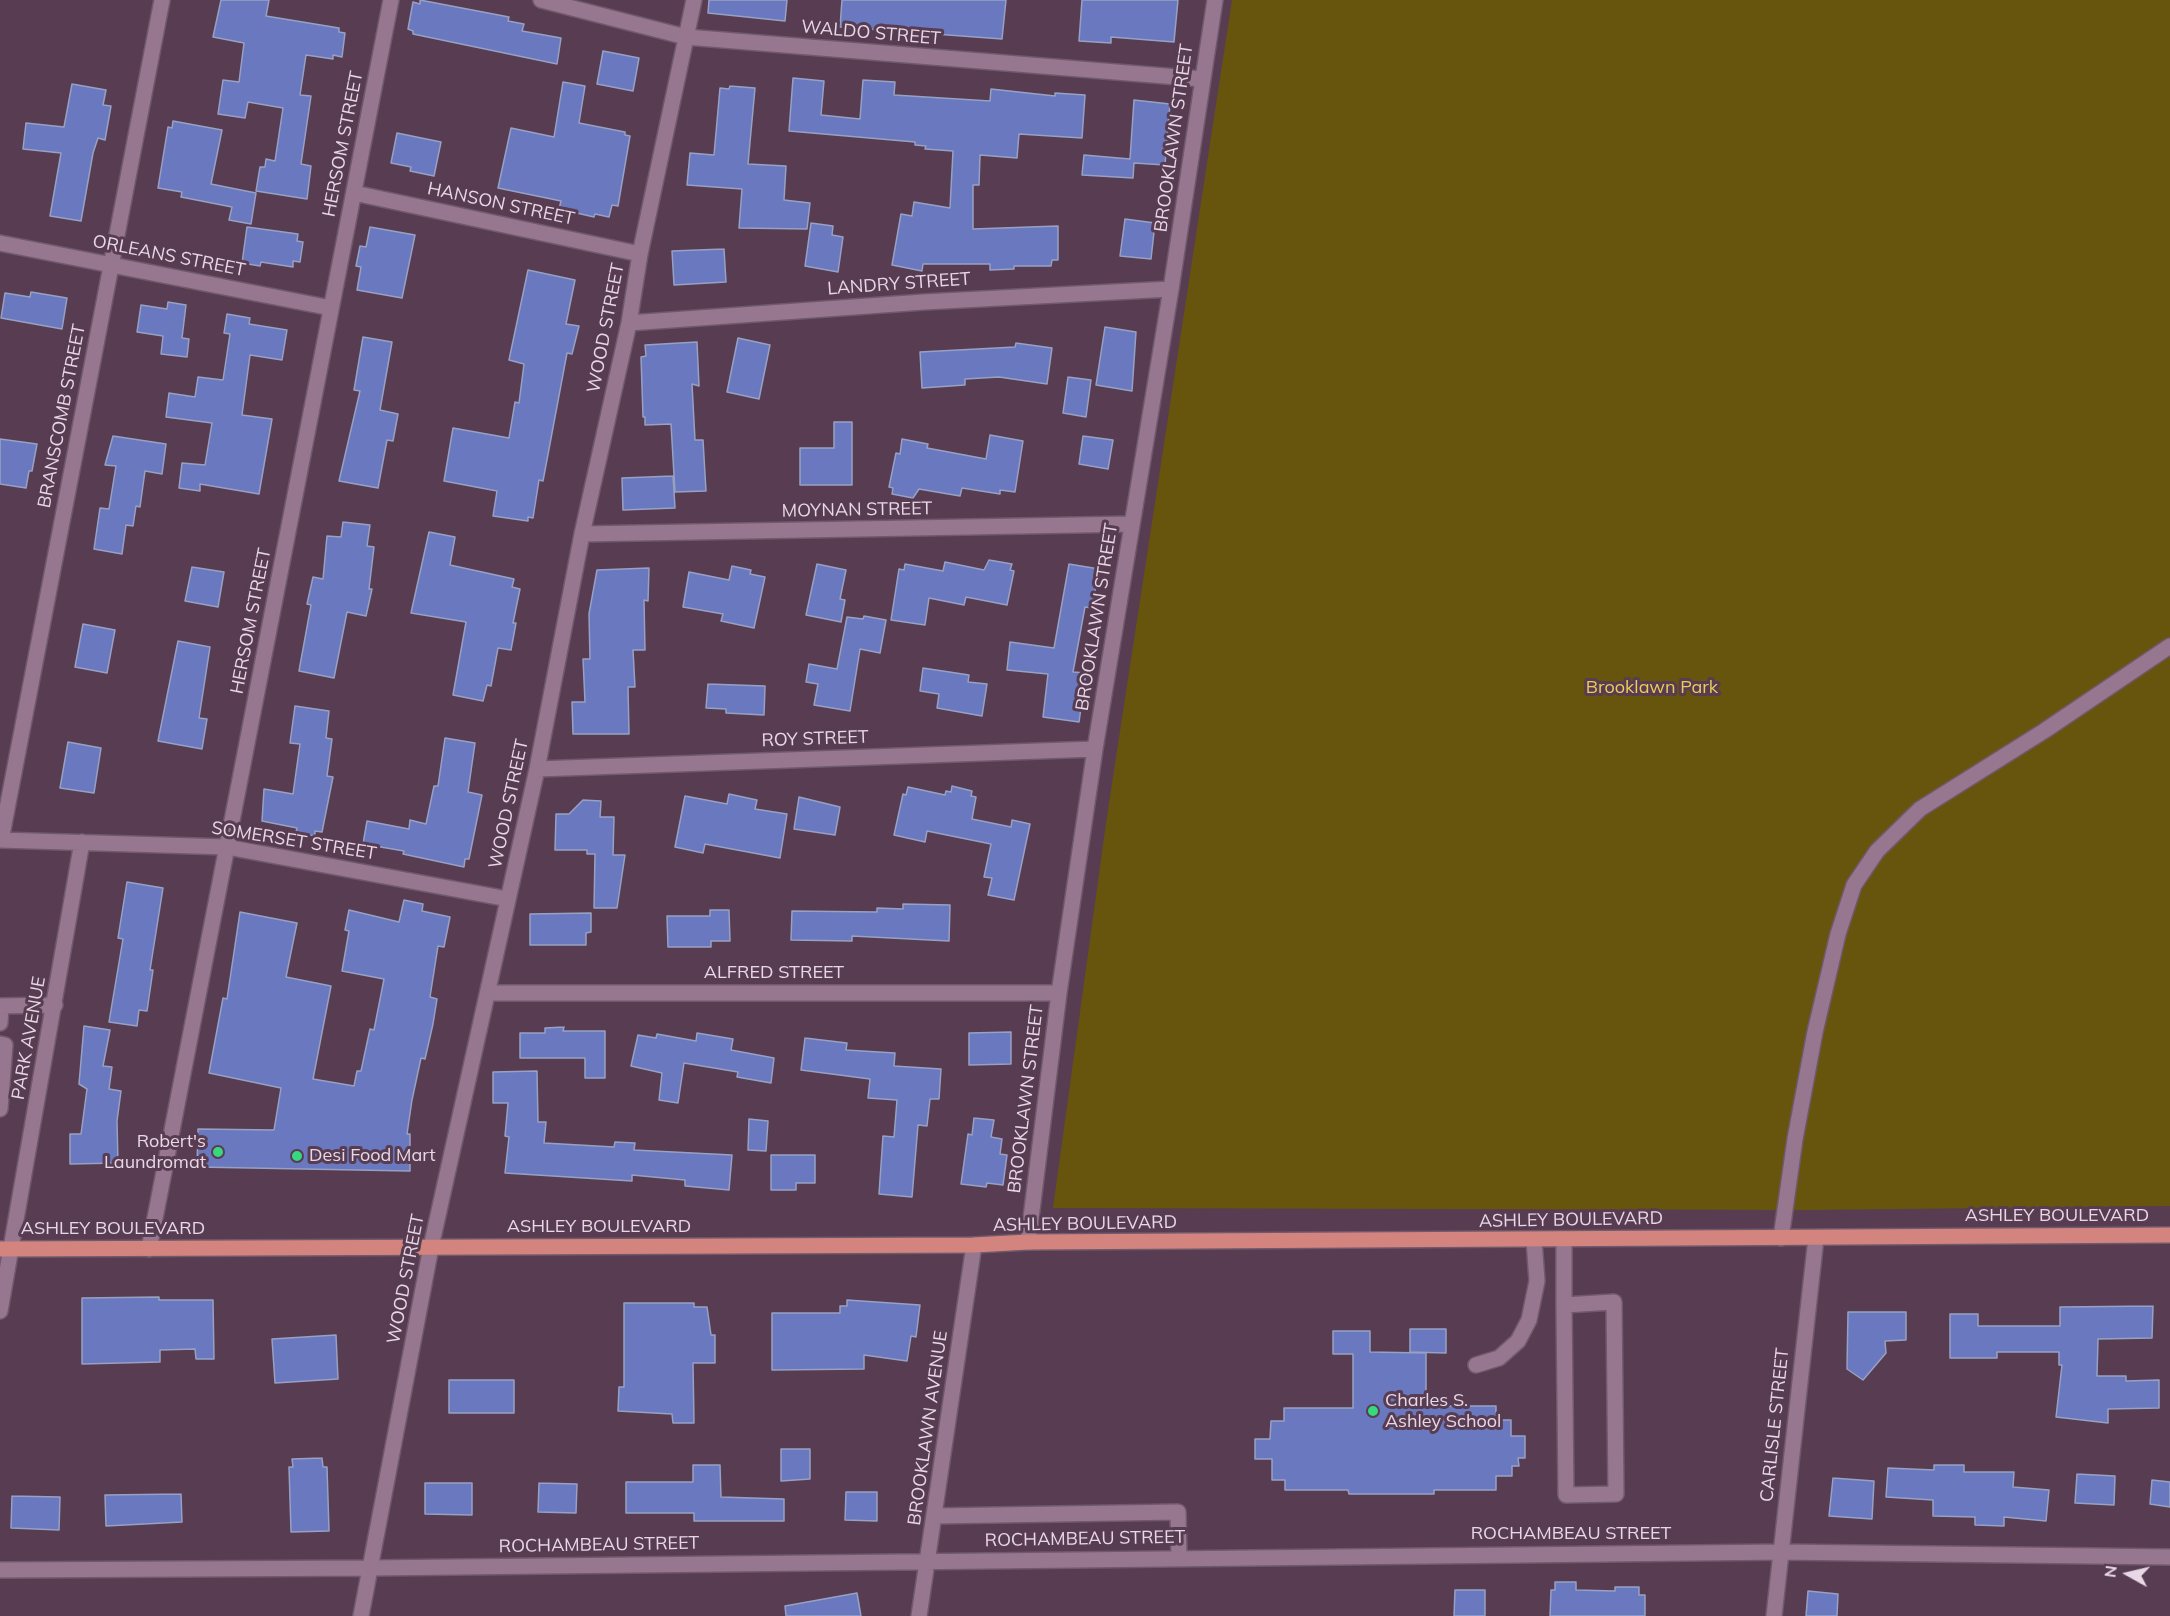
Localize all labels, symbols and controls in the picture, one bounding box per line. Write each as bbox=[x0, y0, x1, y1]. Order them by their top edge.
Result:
street label: WALDO STREET bbox=[800, 16, 942, 50]
street label: BROOKLAWN STREET bbox=[1150, 43, 1198, 233]
street label: HERSOM STREET bbox=[318, 69, 368, 219]
street label: HANSON STREET bbox=[425, 178, 577, 230]
street label: ORLEANS STREET bbox=[91, 231, 247, 281]
street label: WOOD STREET bbox=[583, 261, 629, 395]
street label: LANDRY STREET bbox=[827, 268, 971, 300]
street label: BRANSCOMB STREET bbox=[34, 322, 90, 510]
street label: MOYNAN STREET bbox=[782, 498, 932, 522]
street label: BROOKLAWN STREET bbox=[1071, 522, 1123, 712]
street label: HERSOM STREET bbox=[226, 546, 276, 696]
park label: Brooklawn Park bbox=[1586, 677, 1718, 699]
street label: ROY STREET bbox=[761, 726, 869, 752]
street label: WOOD STREET bbox=[485, 737, 533, 871]
street label: SOMERSET STREET bbox=[210, 817, 378, 865]
street label: ALFRED STREET bbox=[704, 962, 844, 984]
street label: PARK AVENUE bbox=[8, 975, 50, 1101]
street label: BROOKLAWN STREET bbox=[1004, 1004, 1048, 1194]
place label: Robert's Laundromat bbox=[104, 1131, 206, 1174]
marker: Robert's Laundromat bbox=[211, 1145, 225, 1159]
place label: Desi Food Mart bbox=[309, 1145, 436, 1167]
marker: Desi Food Mart bbox=[290, 1149, 304, 1163]
street label: ASHLEY BOULEVARD bbox=[1965, 1205, 2149, 1227]
street label: ASHLEY BOULEVARD bbox=[1479, 1208, 1663, 1232]
street label: WOOD STREET bbox=[383, 1212, 429, 1346]
street label: ASHLEY BOULEVARD bbox=[993, 1212, 1177, 1236]
street label: ASHLEY BOULEVARD bbox=[507, 1216, 691, 1238]
street label: ASHLEY BOULEVARD bbox=[21, 1218, 205, 1240]
street label: BROOKLAWN AVENUE bbox=[904, 1329, 952, 1527]
street label: CARLISLE STREET bbox=[1756, 1347, 1794, 1503]
place label: Charles S. Ashley School bbox=[1385, 1390, 1501, 1432]
marker: Charles S. Ashley School bbox=[1366, 1404, 1380, 1418]
street label: ROCHAMBEAU STREET bbox=[1471, 1523, 1671, 1545]
street label: ROCHAMBEAU STREET bbox=[984, 1526, 1186, 1552]
street label: ROCHAMBEAU STREET bbox=[498, 1532, 700, 1558]
north arrow bbox=[2098, 1544, 2158, 1604]
text: N bbox=[2099, 1564, 2121, 1579]

